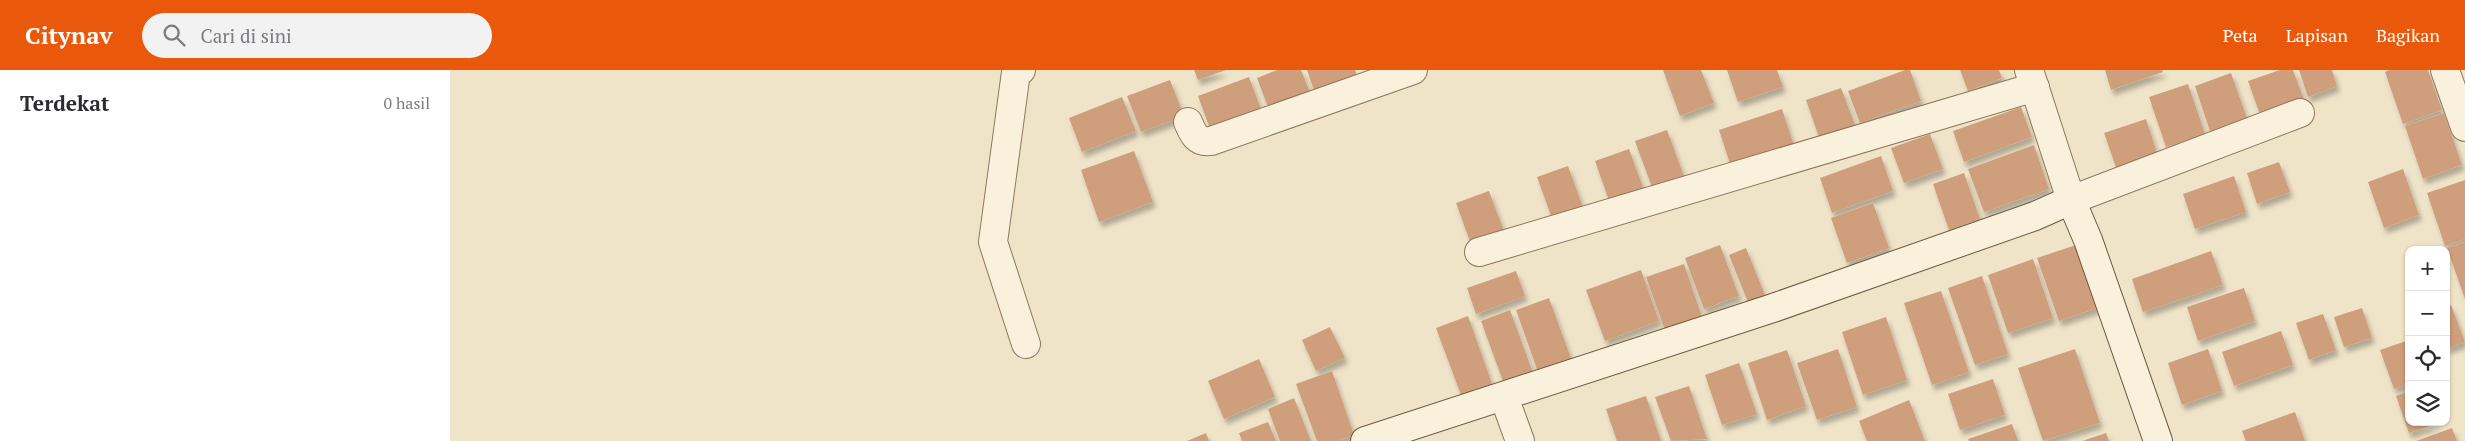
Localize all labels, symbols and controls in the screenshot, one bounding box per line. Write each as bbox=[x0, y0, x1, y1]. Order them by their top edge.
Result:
search box bbox=[142, 13, 492, 58]
text: Citynav bbox=[25, 19, 112, 51]
icon: search bbox=[160, 21, 188, 49]
text: Cari di sini bbox=[200, 23, 292, 48]
text: Peta bbox=[2223, 23, 2258, 47]
text: Lapisan bbox=[2286, 23, 2348, 47]
text: Bagikan bbox=[2376, 23, 2440, 47]
text: Terdekat bbox=[20, 89, 109, 117]
text: 0 hasil bbox=[384, 92, 430, 114]
map controls bbox=[2405, 246, 2450, 426]
button: + bbox=[2405, 246, 2450, 291]
button: − bbox=[2405, 291, 2450, 336]
button: locate bbox=[2405, 336, 2450, 381]
button: layers bbox=[2405, 381, 2450, 426]

